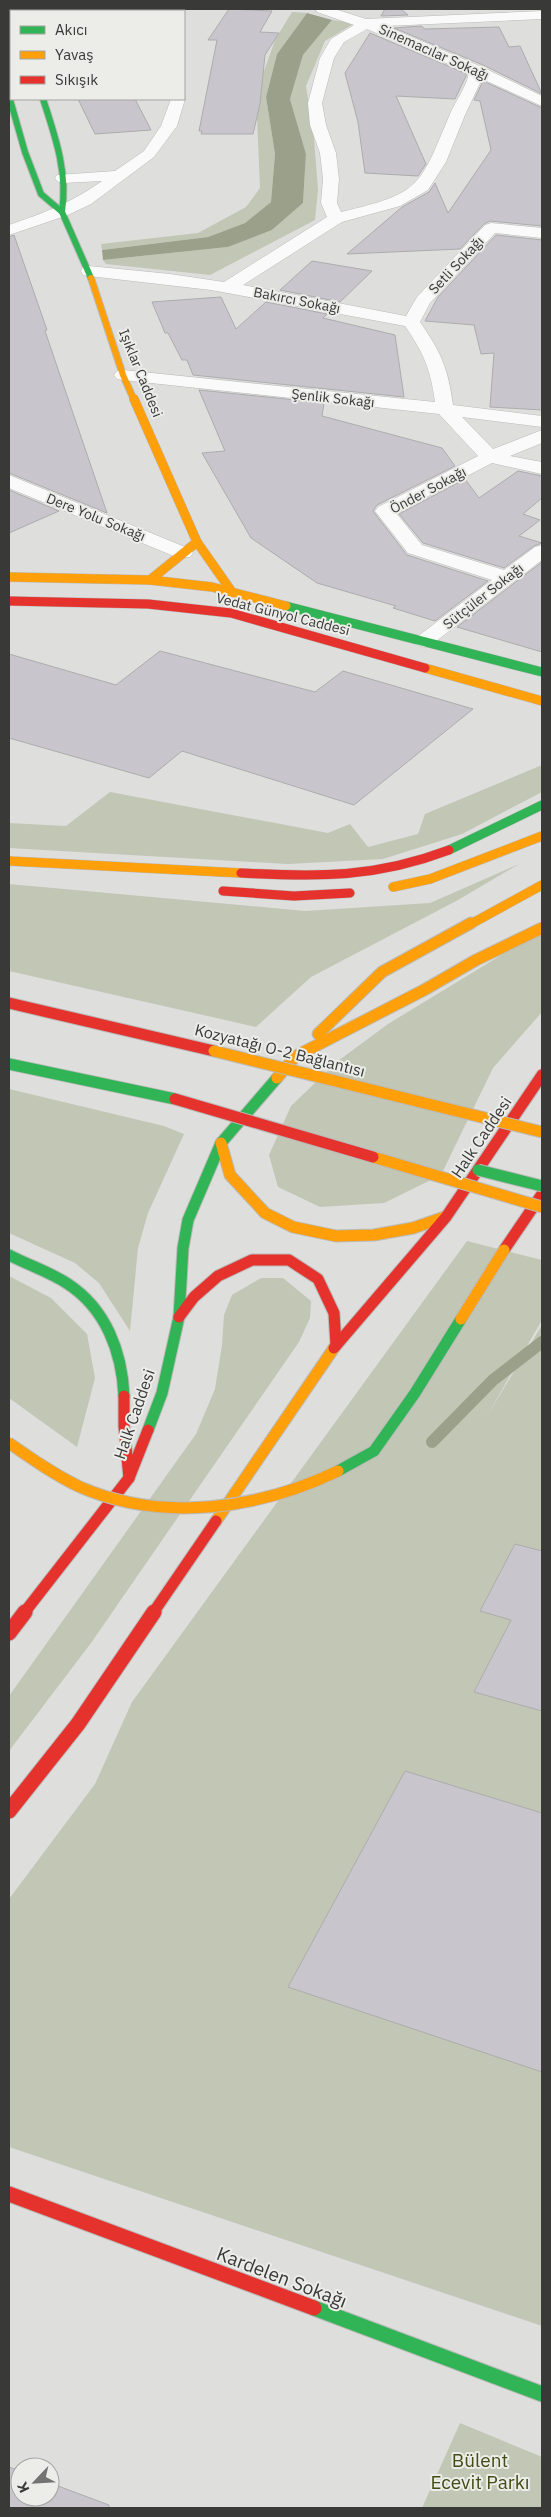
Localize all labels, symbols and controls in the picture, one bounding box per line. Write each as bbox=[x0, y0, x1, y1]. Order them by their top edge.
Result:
legend bbox=[10, 10, 185, 100]
text: Akıcı bbox=[55, 20, 88, 39]
street label: Sinemacılar Sokağı bbox=[376, 20, 492, 84]
text: Yavaş bbox=[55, 45, 94, 64]
text: Sıkışık bbox=[55, 70, 98, 89]
street label: Setli Sokağı bbox=[425, 232, 487, 298]
street label: Bakırcı Sokağı bbox=[252, 283, 342, 317]
street label: Işıklar Caddesi bbox=[115, 326, 167, 420]
street label: Şenlik Sokağı bbox=[291, 385, 375, 411]
street label: Önder Sokağı bbox=[387, 462, 469, 518]
street label: Dere Yolu Sokağı bbox=[44, 489, 148, 545]
street label: Sütçüler Sokağı bbox=[439, 559, 527, 633]
street label: Vedat Günyol Caddesi bbox=[214, 589, 352, 639]
street label: Kozyatağı O-2 Bağlantısı bbox=[193, 1019, 367, 1081]
street label: Halk Caddesi bbox=[446, 1092, 516, 1182]
street label: Halk Caddesi bbox=[109, 1366, 159, 1462]
street label: Kardelen Sokağı bbox=[213, 2241, 351, 2313]
park label: Bülent Ecevit Parkı bbox=[430, 2448, 530, 2494]
north arrow bbox=[10, 2457, 60, 2507]
text: K bbox=[13, 2479, 33, 2496]

